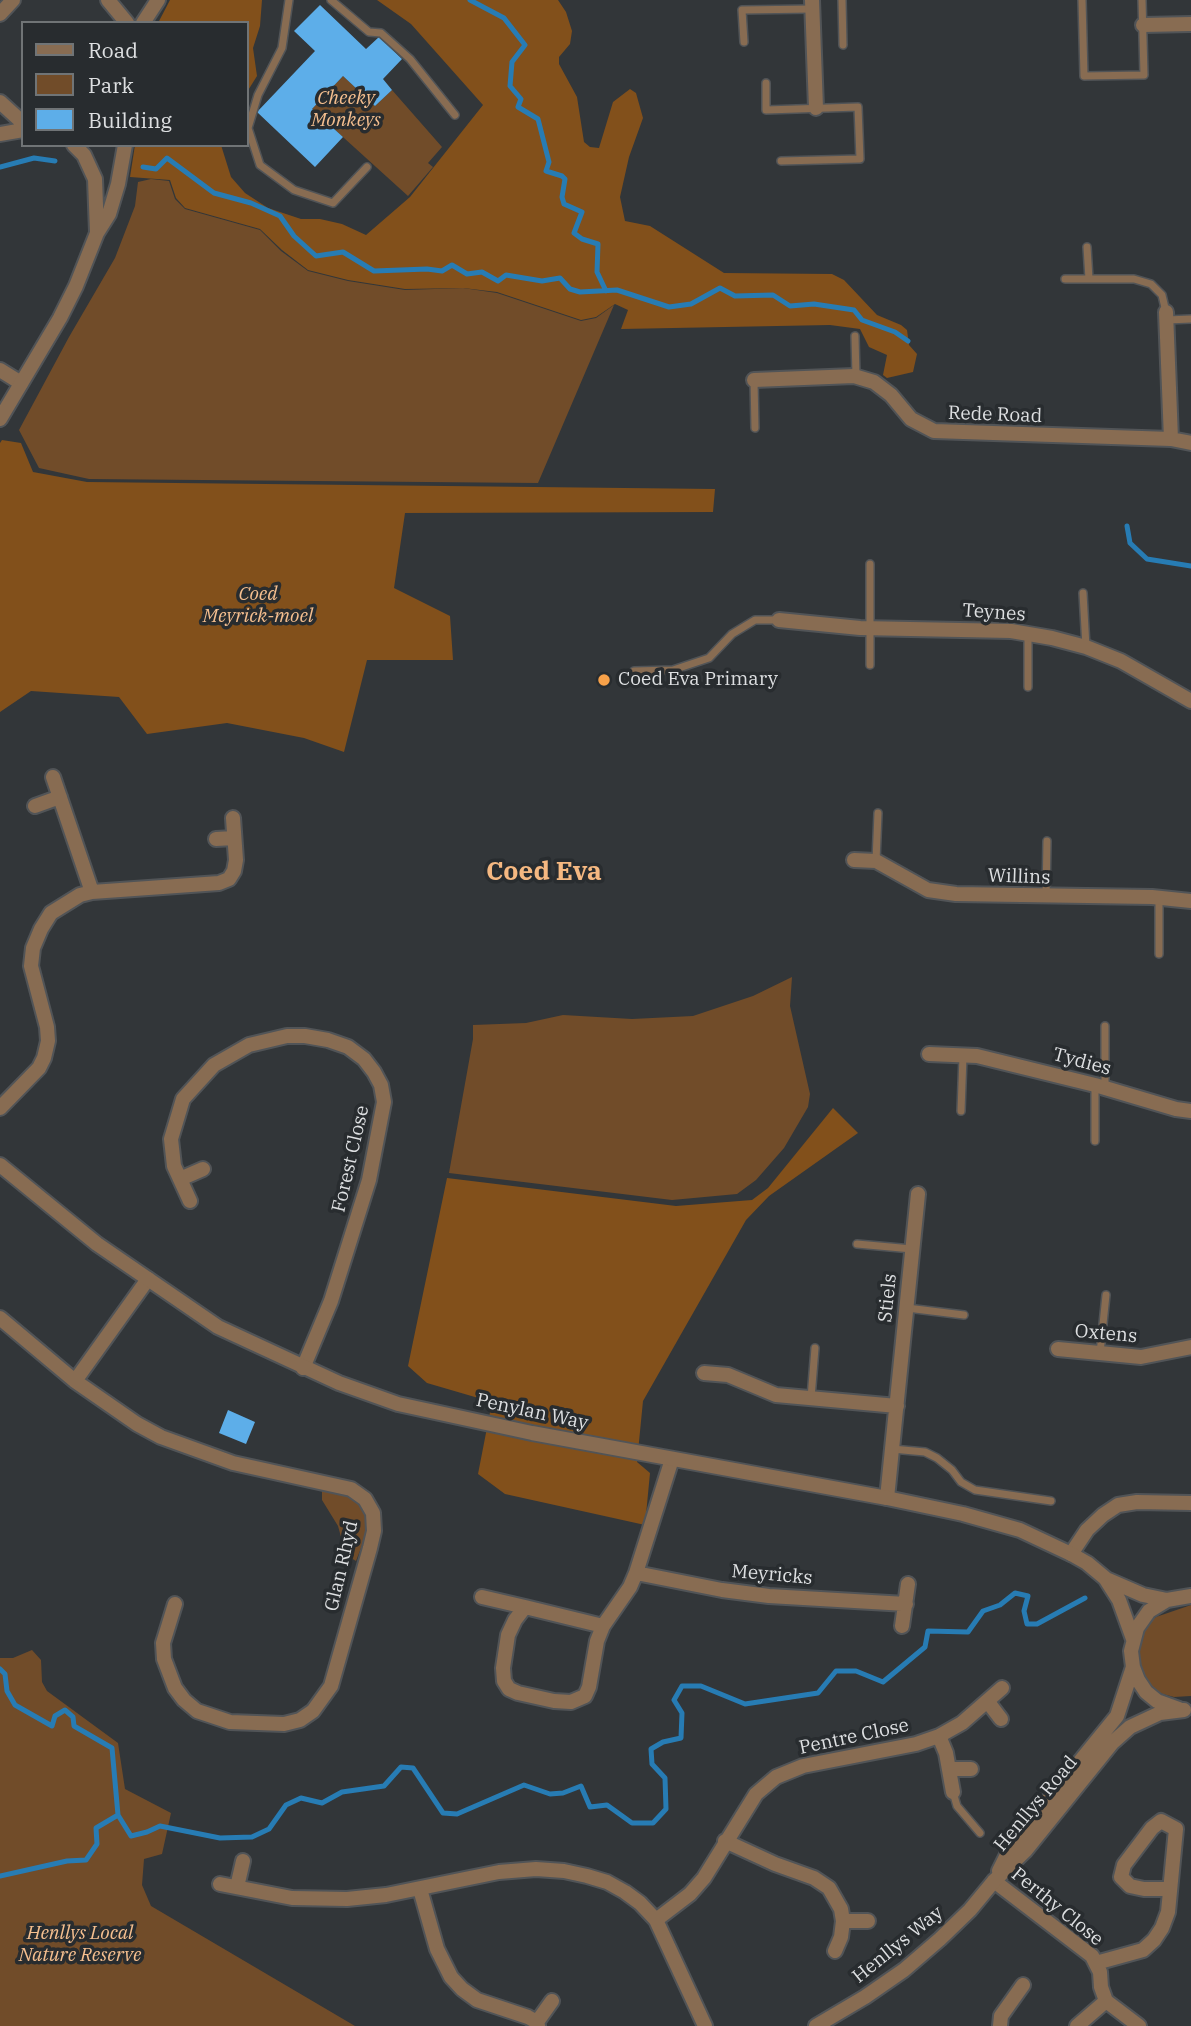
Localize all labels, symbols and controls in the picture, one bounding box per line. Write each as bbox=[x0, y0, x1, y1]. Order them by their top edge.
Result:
legend bbox=[21, 21, 248, 147]
text: Road bbox=[88, 36, 138, 64]
text: Park bbox=[88, 71, 134, 99]
park label: Cheeky Monkeys bbox=[311, 88, 381, 132]
text: Building bbox=[88, 106, 172, 134]
street label: Rede Road bbox=[947, 402, 1043, 428]
park label: Coed Meyrick-moel bbox=[203, 584, 313, 628]
street label: Teynes bbox=[962, 599, 1026, 627]
place label: Coed Eva Primary bbox=[618, 669, 778, 691]
marker: Coed Eva Primary bbox=[596, 672, 612, 688]
district label: Coed Eva bbox=[486, 856, 602, 888]
street label: Willins bbox=[987, 865, 1051, 889]
street label: Tydies bbox=[1050, 1043, 1114, 1081]
street label: Forest Close bbox=[328, 1103, 374, 1215]
street label: Stiels bbox=[874, 1272, 902, 1324]
street label: Oxtens bbox=[1074, 1320, 1138, 1348]
street label: Penylan Way bbox=[474, 1389, 590, 1435]
street label: Glan Rhyd bbox=[321, 1518, 363, 1614]
street label: Meyricks bbox=[730, 1560, 814, 1590]
street label: Pentre Close bbox=[797, 1714, 911, 1760]
street label: Henllys Road bbox=[989, 1752, 1083, 1856]
street label: Perthy Close bbox=[1007, 1863, 1107, 1951]
street label: Henllys Way bbox=[848, 1902, 948, 1988]
park label: Henllys Local Nature Reserve bbox=[19, 1923, 141, 1967]

